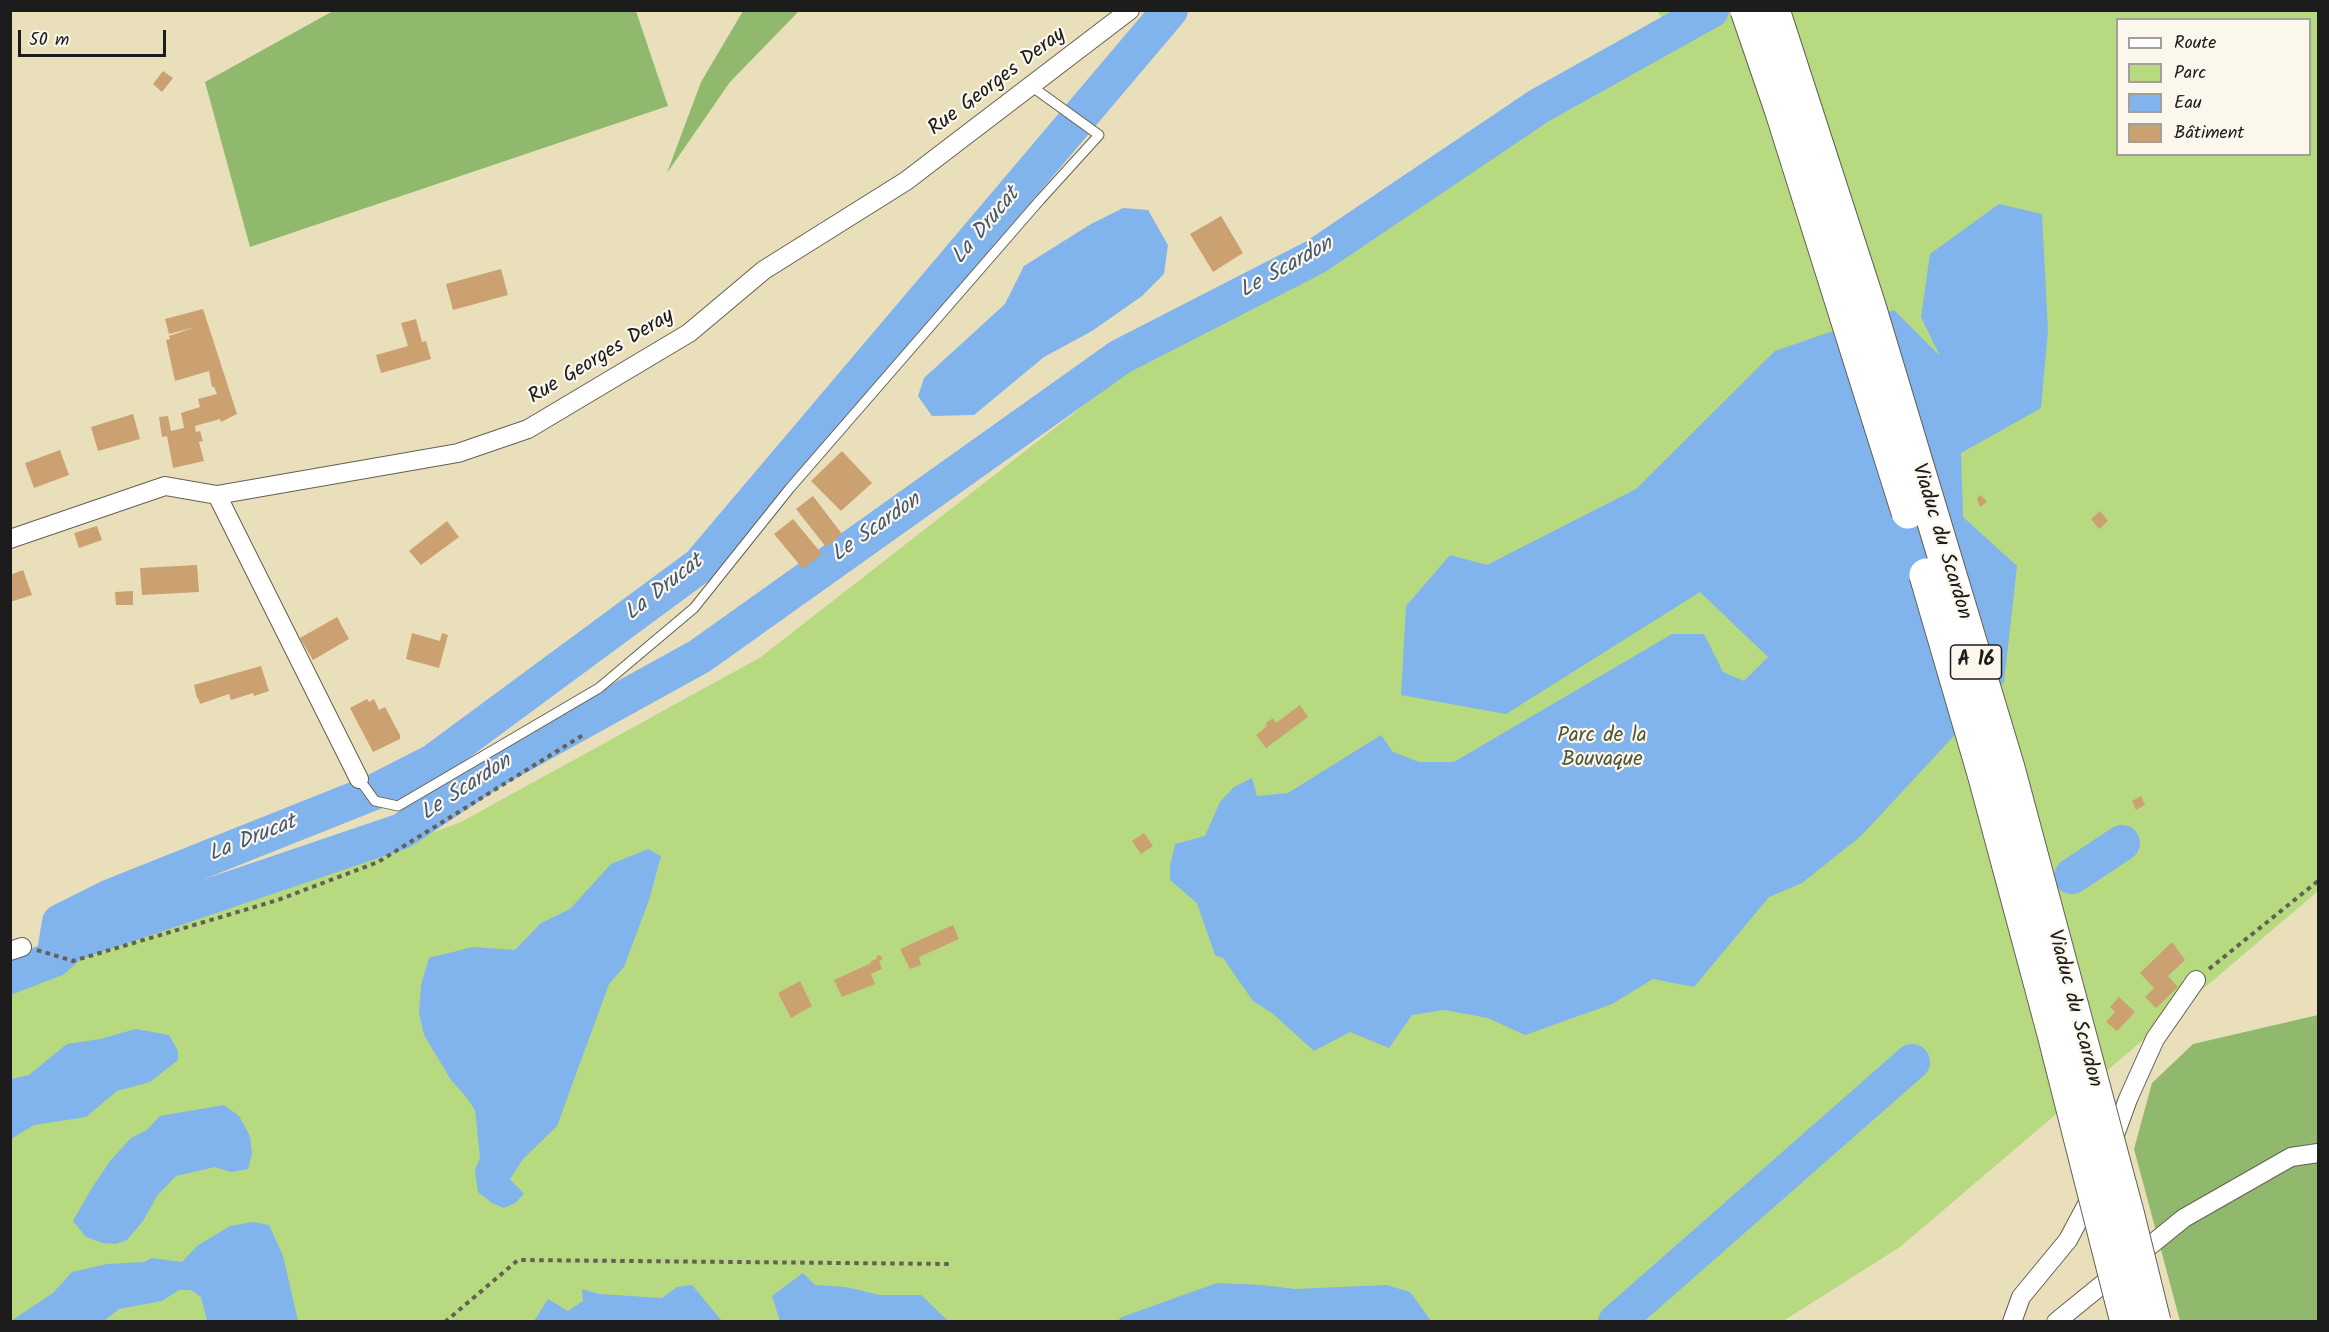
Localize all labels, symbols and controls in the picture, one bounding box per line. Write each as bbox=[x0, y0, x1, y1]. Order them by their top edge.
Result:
scale bar bbox=[21, 18, 170, 56]
legend bbox=[2116, 18, 2311, 156]
street label: Rue Georges Deray bbox=[924, 23, 1072, 143]
text: 50 m bbox=[29, 26, 69, 55]
text: Route bbox=[2174, 29, 2216, 58]
text: Parc bbox=[2174, 59, 2206, 88]
text: Eau bbox=[2174, 89, 2202, 118]
text: Bâtiment bbox=[2174, 119, 2244, 148]
water label: La Drucat bbox=[947, 183, 1027, 271]
water label: Le Scardon bbox=[1236, 233, 1338, 305]
street label: Rue Georges Deray bbox=[525, 305, 679, 411]
street label: Viaduc du Scardon bbox=[1904, 461, 1976, 623]
water label: Le Scardon bbox=[827, 489, 927, 569]
water label: La Drucat bbox=[621, 550, 709, 628]
road number: A 16 bbox=[1950, 645, 2002, 679]
park label: Parc de la Bouvaque bbox=[1557, 724, 1647, 774]
water label: Le Scardon bbox=[417, 750, 517, 828]
water label: La Drucat bbox=[205, 811, 301, 869]
street label: Viaduc du Scardon bbox=[2040, 928, 2106, 1090]

